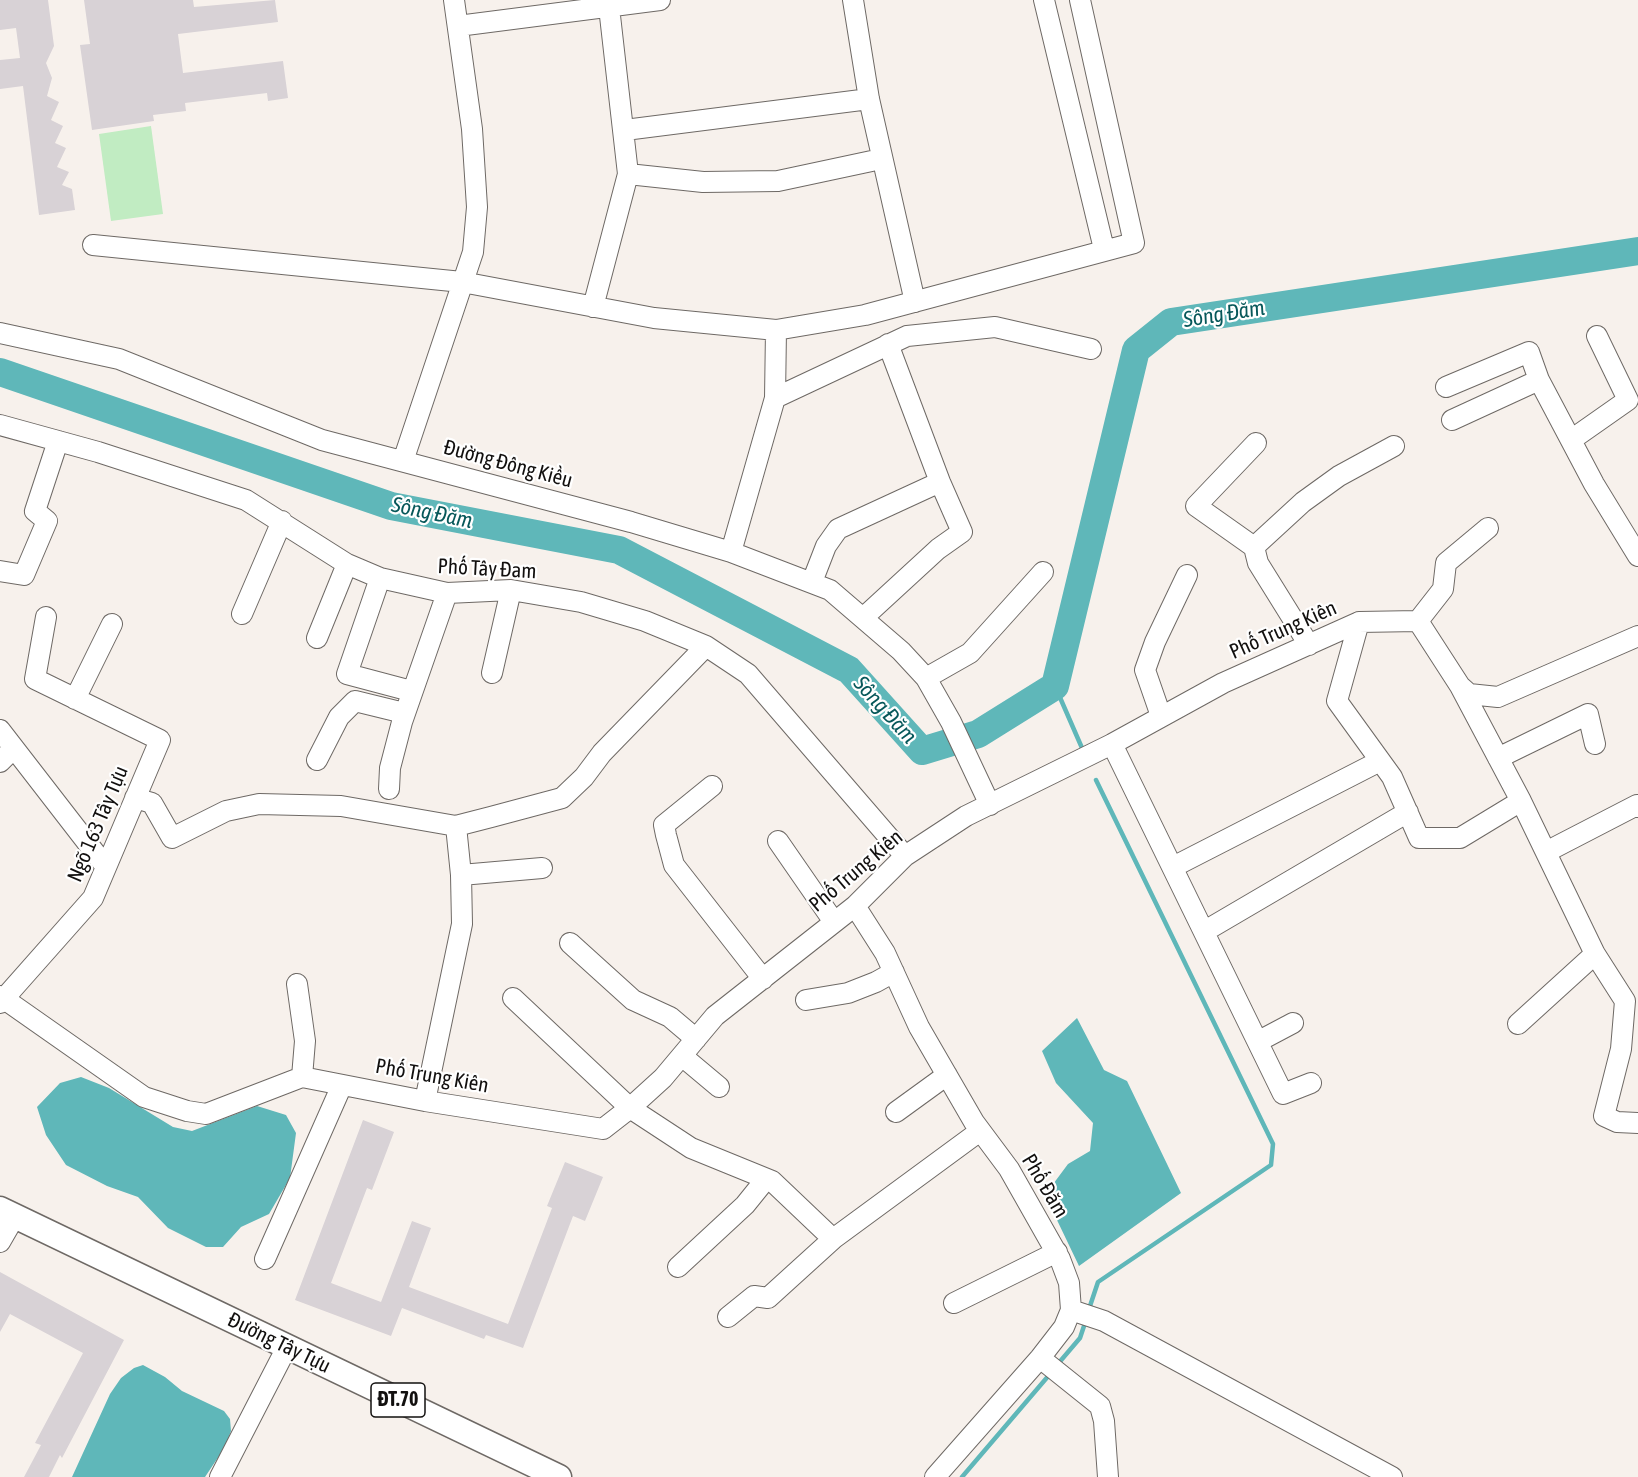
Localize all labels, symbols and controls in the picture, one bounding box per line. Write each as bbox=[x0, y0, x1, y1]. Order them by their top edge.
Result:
water label: Sông Đăm bbox=[1181, 295, 1267, 333]
street label: Đường Đông Kiều bbox=[441, 435, 575, 493]
water label: Sông Đăm bbox=[389, 492, 475, 534]
street label: Phố Tây Đam bbox=[437, 554, 537, 584]
street label: Phố Trung Kiên bbox=[1226, 595, 1340, 665]
water label: Sông Đăm bbox=[848, 671, 922, 749]
street label: Ngõ 163 Tây Tựu bbox=[62, 762, 134, 886]
street label: Phố Trung Kiên bbox=[804, 825, 908, 917]
street label: Phố Trung Kiên bbox=[373, 1054, 491, 1098]
street label: Phố Đăm bbox=[1016, 1150, 1074, 1222]
street label: Đường Tây Tựu bbox=[223, 1307, 335, 1379]
road number: ĐT.70 bbox=[371, 1383, 425, 1417]

